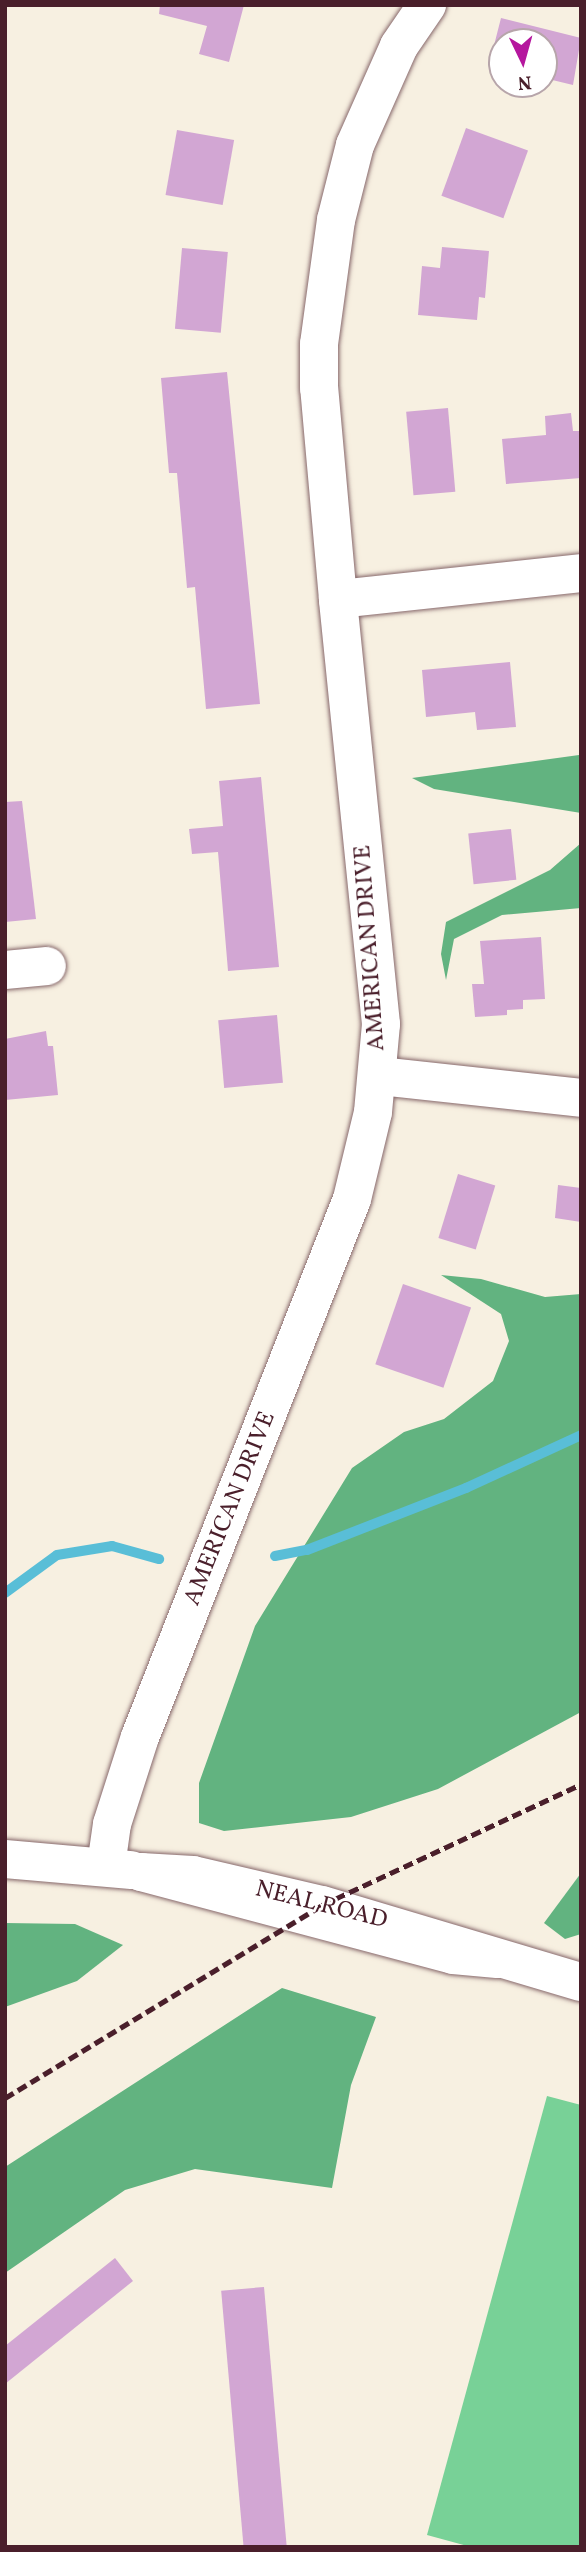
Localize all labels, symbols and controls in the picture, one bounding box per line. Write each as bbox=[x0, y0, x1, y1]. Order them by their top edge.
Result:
north arrow bbox=[488, 28, 558, 98]
text: N bbox=[517, 68, 533, 95]
street label: AMERICAN DRIVE bbox=[349, 844, 393, 1052]
street label: AMERICAN DRIVE bbox=[179, 1408, 283, 1610]
street label: NEAL ROAD bbox=[252, 1876, 390, 1936]

